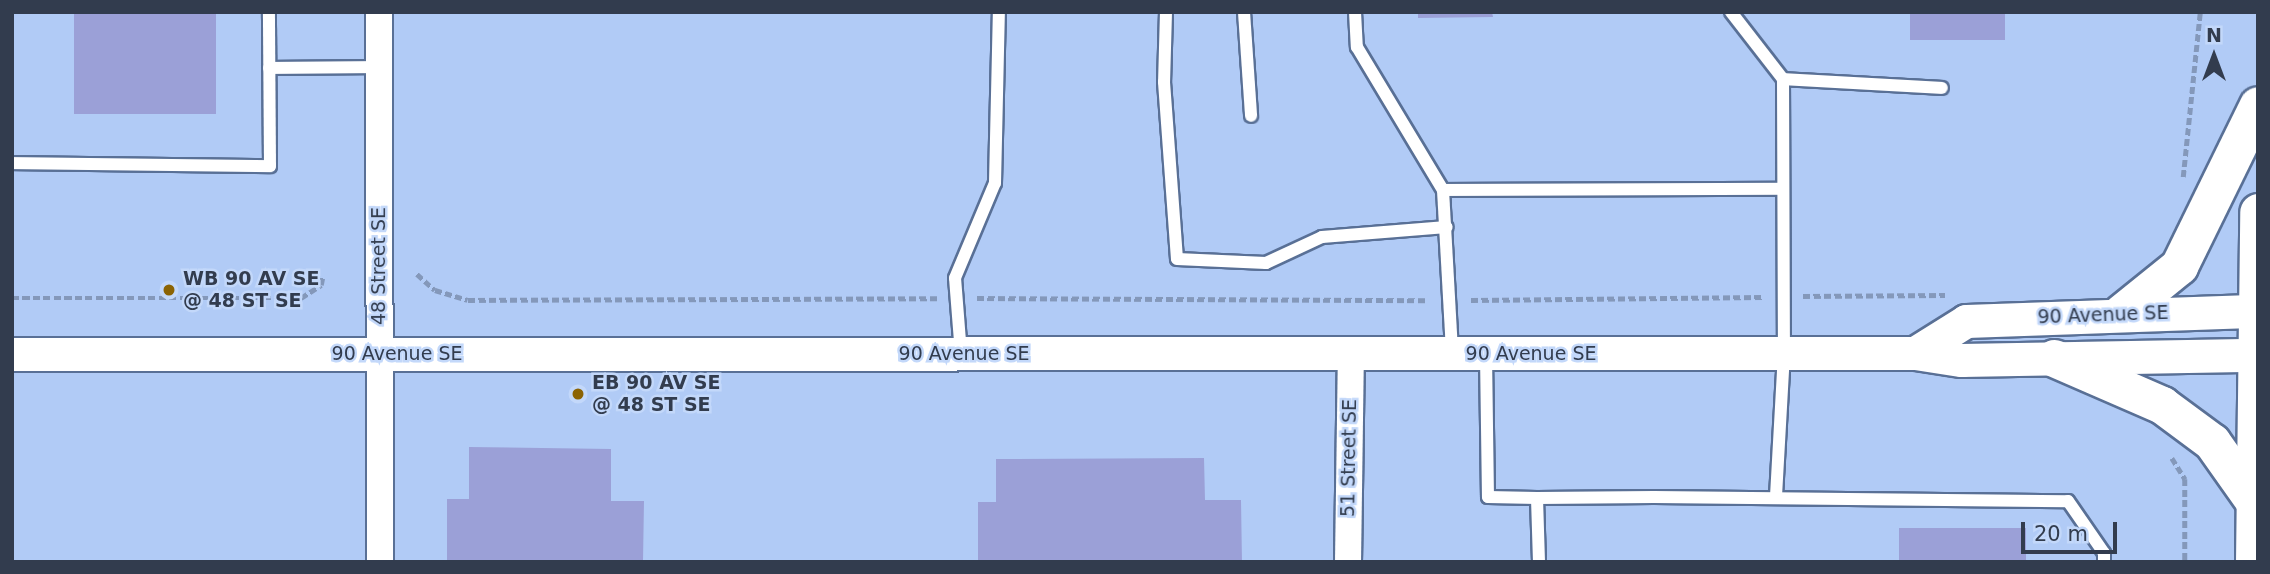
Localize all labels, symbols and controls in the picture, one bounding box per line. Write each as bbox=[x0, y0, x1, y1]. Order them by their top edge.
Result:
north arrow bbox=[2179, 21, 2249, 91]
text: N bbox=[2206, 24, 2222, 46]
street label: 48 Street SE bbox=[368, 207, 390, 325]
place label: WB 90 AV SE @ 48 ST SE bbox=[183, 268, 320, 312]
marker: WB 90 AV SE @ 48 ST SE bbox=[161, 282, 177, 298]
street label: 90 Avenue SE bbox=[2037, 301, 2169, 329]
street label: 90 Avenue SE bbox=[332, 343, 462, 365]
street label: 90 Avenue SE bbox=[899, 343, 1029, 365]
street label: 90 Avenue SE bbox=[1466, 343, 1596, 365]
place label: EB 90 AV SE @ 48 ST SE bbox=[592, 372, 721, 416]
marker: EB 90 AV SE @ 48 ST SE bbox=[570, 386, 586, 402]
street label: 51 Street SE bbox=[1337, 399, 1361, 517]
scale bar bbox=[2025, 508, 2121, 552]
text: 20 m bbox=[2034, 522, 2088, 546]

